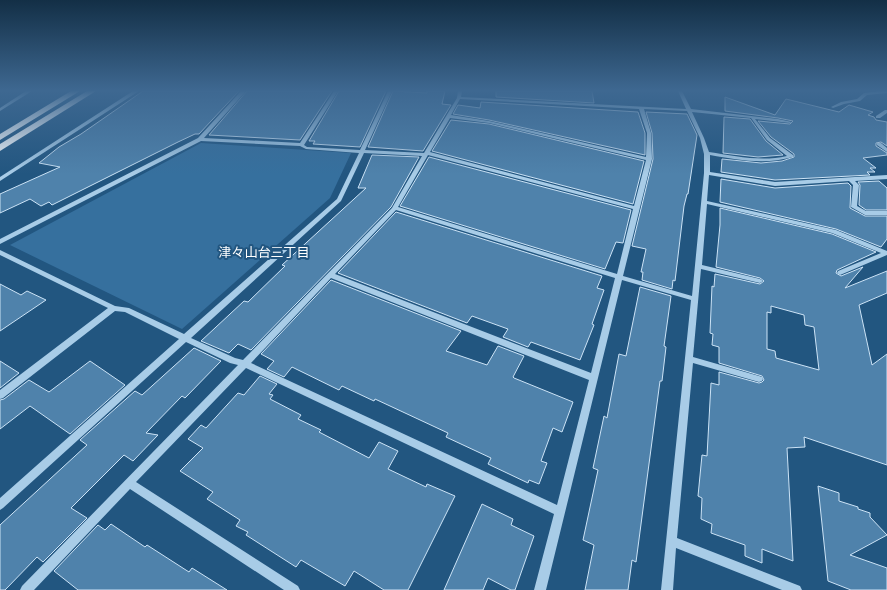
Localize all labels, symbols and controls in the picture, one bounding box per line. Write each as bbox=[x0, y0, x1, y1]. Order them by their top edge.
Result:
district label: 津々山台三丁目 bbox=[218, 245, 310, 260]

